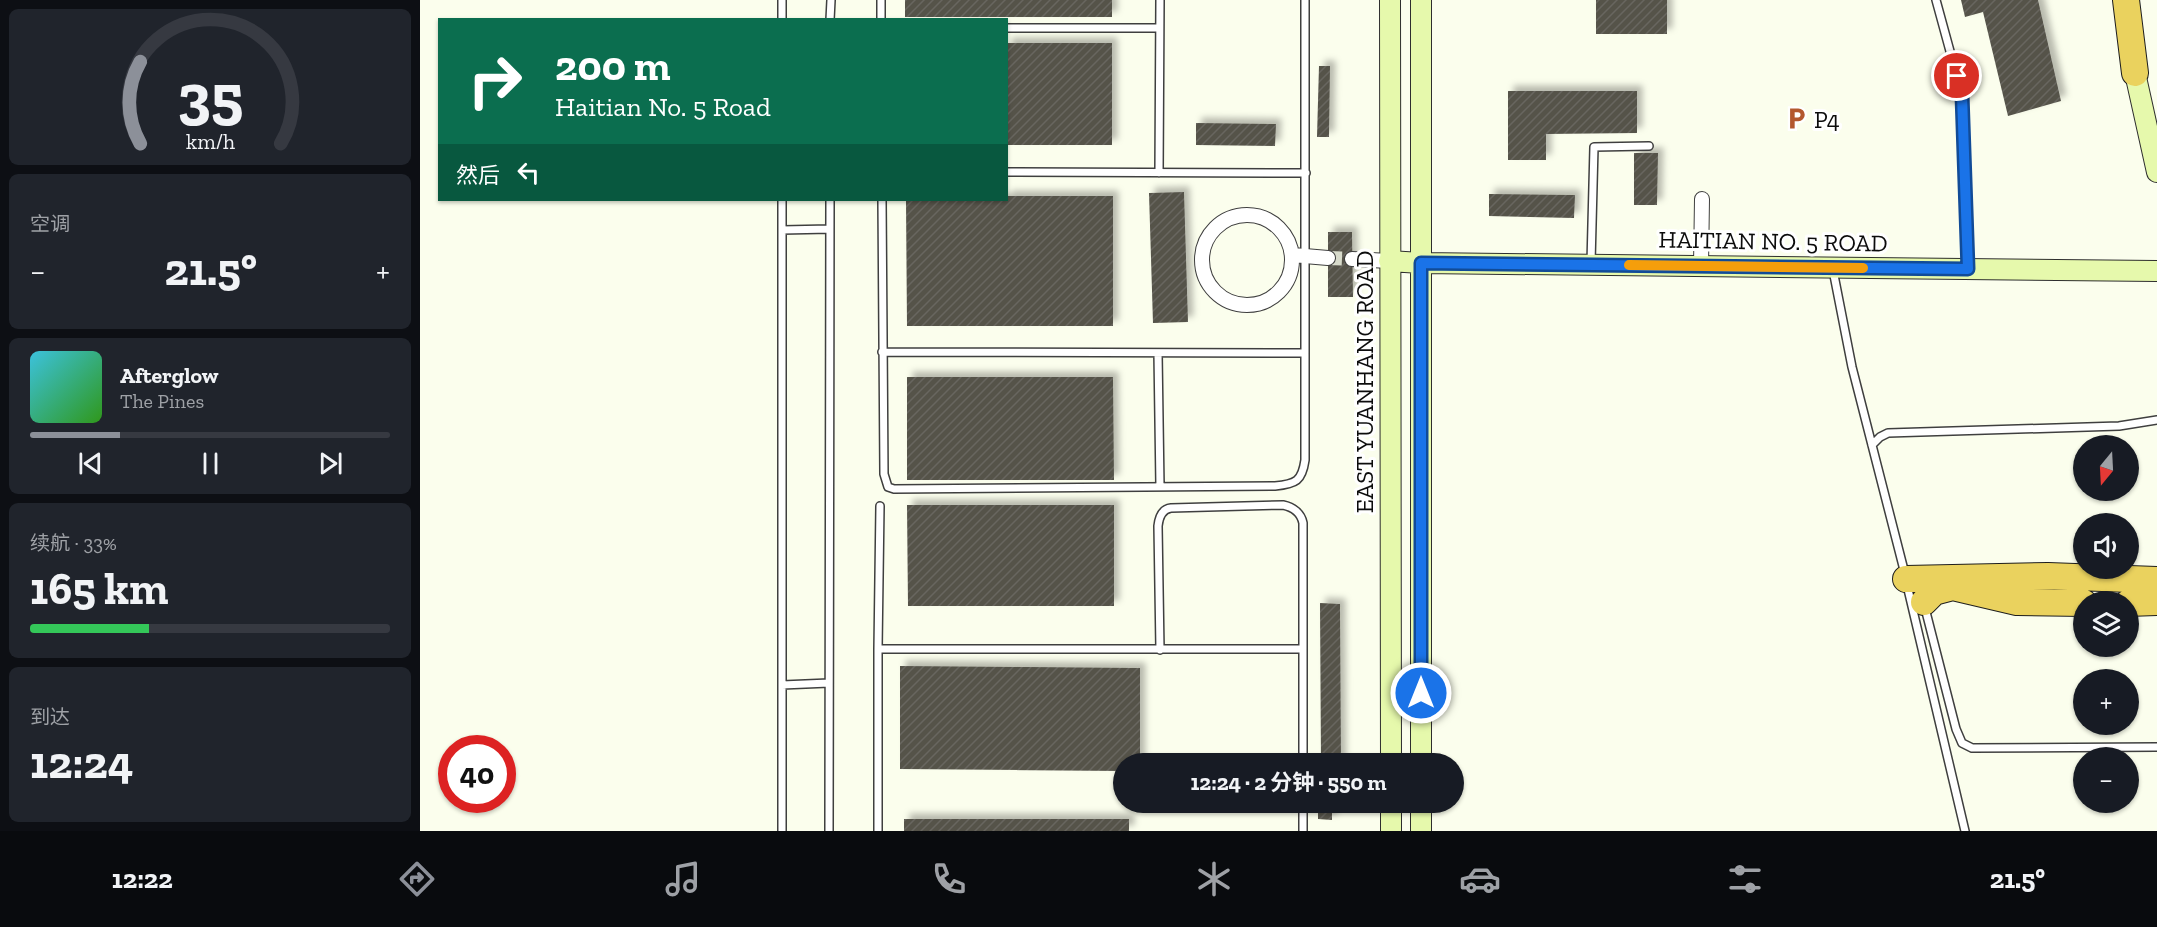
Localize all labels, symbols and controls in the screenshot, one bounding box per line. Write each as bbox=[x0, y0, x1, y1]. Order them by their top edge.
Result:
text: 200 m bbox=[555, 40, 671, 91]
icon: right bbox=[456, 42, 534, 120]
pin bbox=[1931, 50, 1982, 101]
text: 35 bbox=[177, 59, 243, 134]
icon: arrive bbox=[1940, 59, 1973, 92]
text: Haitian No. 5 Road bbox=[555, 91, 771, 123]
place label: P4 bbox=[1814, 105, 1840, 134]
parking icon: P4 bbox=[1783, 106, 1809, 132]
text: km/h bbox=[186, 129, 234, 154]
icon: left bbox=[512, 156, 545, 189]
text: 然后 bbox=[456, 162, 500, 189]
text: 空调 bbox=[30, 212, 70, 236]
street label: HAITIAN NO. 5 ROAD bbox=[1658, 225, 1888, 257]
text: 21.5° bbox=[165, 243, 257, 297]
text: − bbox=[30, 251, 45, 290]
text: + bbox=[376, 251, 390, 290]
street label: EAST YUANHANG ROAD bbox=[1350, 251, 1379, 513]
text: Afterglow bbox=[120, 362, 218, 389]
text: The Pines bbox=[120, 389, 204, 413]
north arrow bbox=[2073, 435, 2139, 501]
map controls bbox=[2073, 435, 2139, 813]
icon: previous bbox=[74, 447, 107, 480]
icon: pause bbox=[194, 447, 227, 480]
icon: next bbox=[314, 447, 347, 480]
button: sound bbox=[2073, 513, 2139, 579]
text: 续航 · 33% bbox=[30, 531, 117, 555]
text: 165 km bbox=[30, 562, 169, 616]
button: layers bbox=[2073, 591, 2139, 657]
position arrow bbox=[1389, 661, 1453, 725]
button: + bbox=[2073, 669, 2139, 735]
text: 到达 bbox=[30, 705, 70, 729]
speed limit sign: 40 bbox=[438, 735, 516, 813]
text: 12:24 bbox=[30, 736, 133, 790]
button: − bbox=[2073, 747, 2139, 813]
text: 12:24 · 2 分钟 · 550 m bbox=[1190, 769, 1387, 796]
icon: directions bbox=[396, 858, 438, 900]
icon: music bbox=[662, 858, 704, 900]
icon: phone bbox=[928, 858, 970, 900]
icon: climate bbox=[1193, 858, 1235, 900]
icon: car bbox=[1459, 858, 1501, 900]
icon: filters bbox=[1724, 858, 1766, 900]
text: 12:22 bbox=[112, 863, 173, 895]
text: 21.5° bbox=[1990, 863, 2045, 895]

